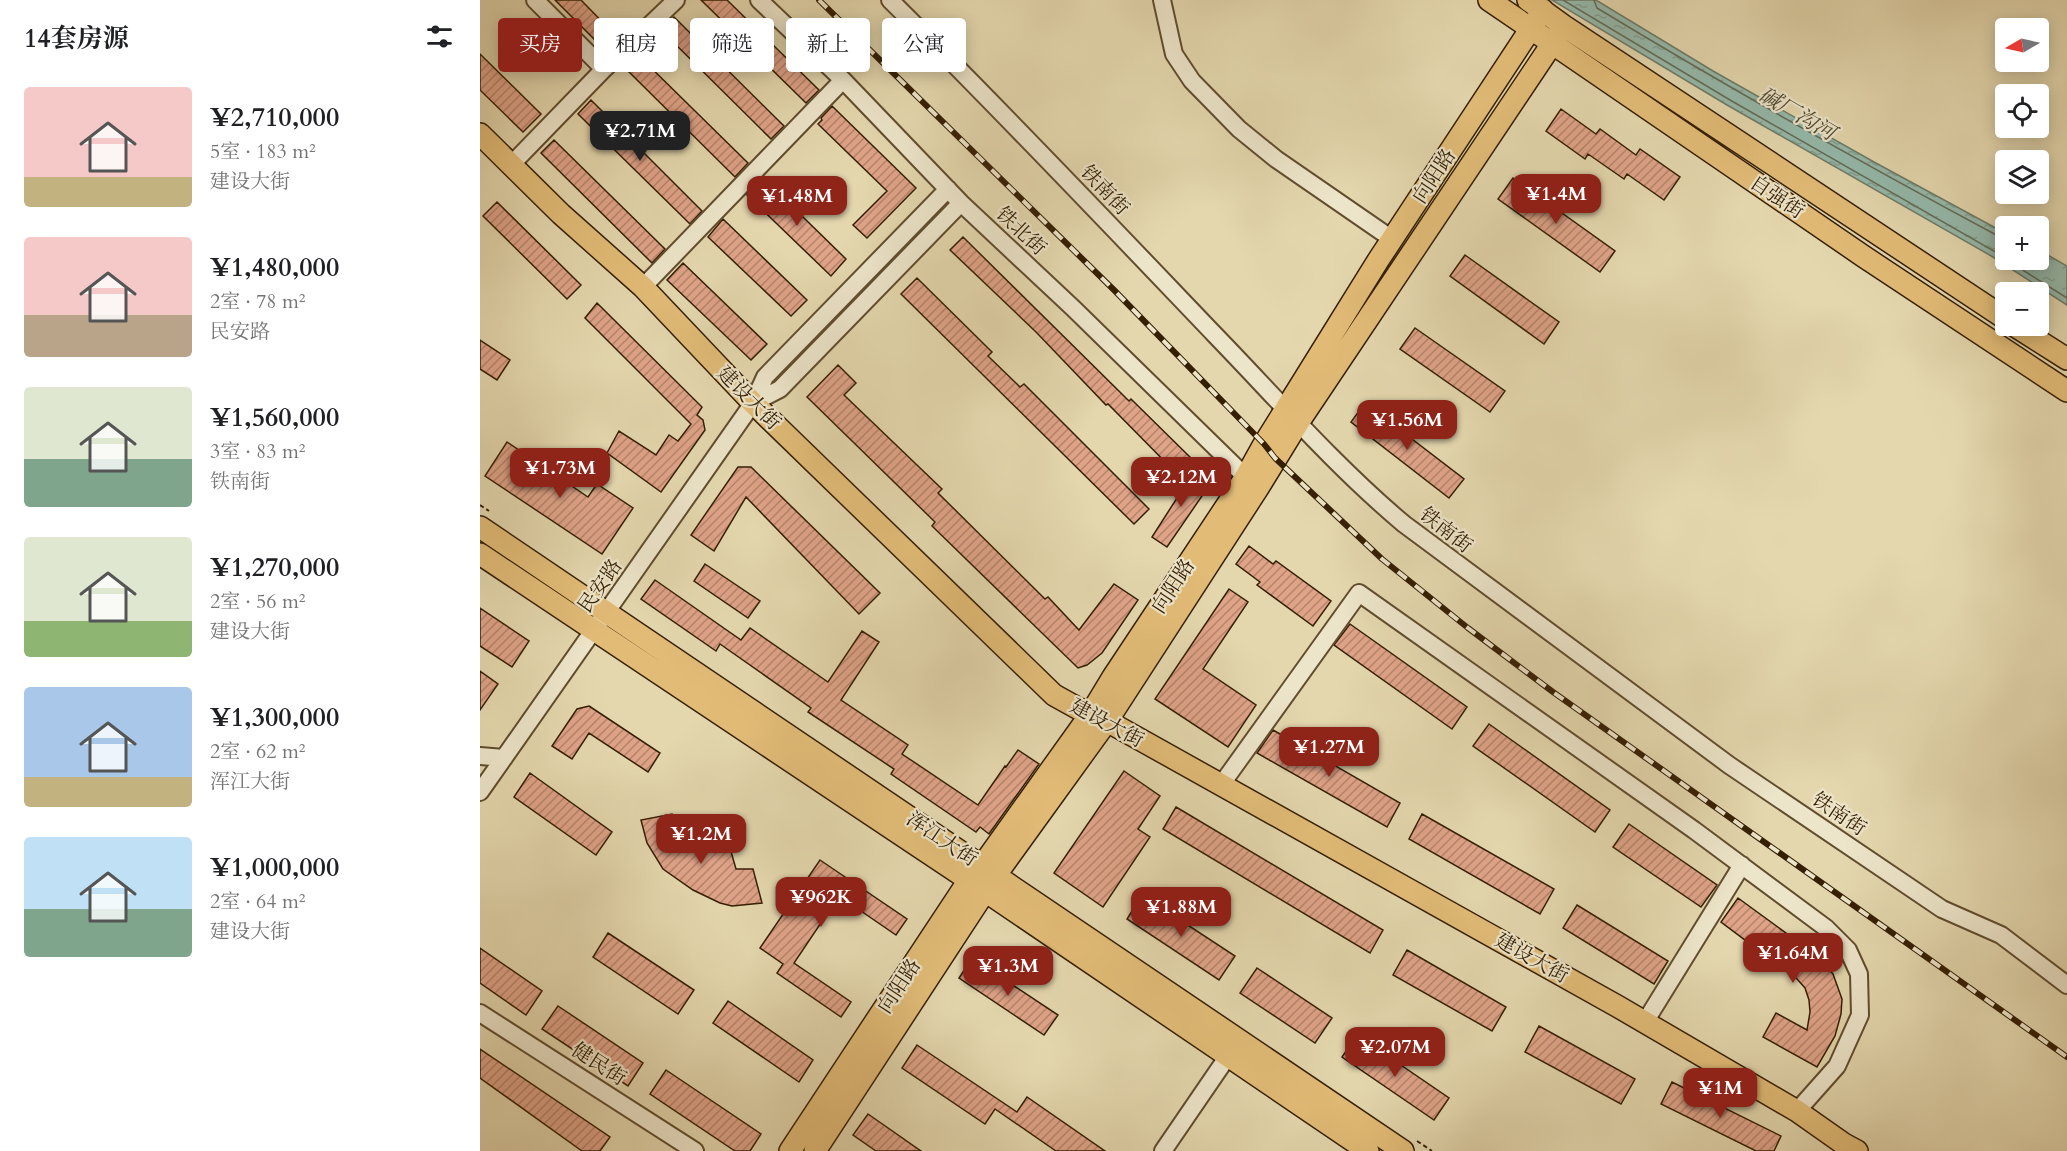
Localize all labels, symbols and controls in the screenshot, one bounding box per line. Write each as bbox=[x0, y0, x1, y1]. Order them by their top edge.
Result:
chip: 买房 bbox=[498, 18, 582, 72]
chip: 租房 bbox=[594, 18, 678, 72]
chip: 筛选 bbox=[690, 18, 774, 72]
chip: 新上 bbox=[786, 18, 870, 72]
chip: 公寓 bbox=[882, 18, 966, 72]
north arrow bbox=[1995, 18, 2049, 72]
map controls bbox=[1995, 18, 2049, 336]
icon: filters bbox=[423, 20, 456, 53]
text: 14套房源 bbox=[24, 21, 129, 56]
water label: 碱厂沟河 bbox=[1753, 80, 1844, 150]
button: locate bbox=[1995, 84, 2049, 138]
text: ¥2,710,000 bbox=[210, 100, 339, 135]
icon: home bbox=[72, 111, 144, 183]
pin: ¥2.71M bbox=[591, 111, 689, 162]
text: ¥2.71M bbox=[604, 117, 676, 144]
text: 5室 · 183 m² bbox=[210, 138, 316, 165]
street label: 向阳路 bbox=[1406, 143, 1462, 209]
button: layers bbox=[1995, 150, 2049, 204]
street label: 铁南街 bbox=[1074, 159, 1136, 221]
text: 建设大街 bbox=[210, 168, 290, 195]
street label: 自强街 bbox=[1745, 169, 1809, 225]
pin: ¥1.4M bbox=[1514, 174, 1598, 225]
pin: ¥1.48M bbox=[748, 176, 846, 227]
text: ¥1.4M bbox=[1525, 180, 1587, 207]
text: ¥1.48M bbox=[761, 182, 833, 209]
street label: 铁北街 bbox=[990, 201, 1052, 261]
button: + bbox=[1995, 216, 2049, 270]
text: ¥1,480,000 bbox=[210, 250, 339, 285]
icon: home bbox=[72, 261, 144, 333]
button: − bbox=[1995, 282, 2049, 336]
text: 2室 · 78 m² bbox=[210, 288, 306, 315]
text: 民安路 bbox=[210, 318, 270, 345]
street label: 建设大街 bbox=[711, 360, 787, 436]
text: ¥1,560,000 bbox=[210, 400, 339, 435]
pin: ¥1.56M bbox=[1358, 400, 1456, 451]
text: ¥1.56M bbox=[1371, 406, 1443, 433]
icon: home bbox=[72, 411, 144, 483]
text: 3室 · 83 m² bbox=[210, 438, 306, 465]
pin: ¥1.73M bbox=[511, 448, 609, 499]
text: ¥1.73M bbox=[524, 454, 596, 481]
pin: ¥2.12M bbox=[1132, 457, 1230, 508]
text: ¥2.12M bbox=[1145, 463, 1217, 490]
text: 铁南街 bbox=[210, 468, 270, 495]
street label: 铁南街 bbox=[1414, 501, 1478, 559]
text: ¥1,270,000 bbox=[210, 550, 339, 585]
street label: 向阳路 bbox=[1145, 553, 1201, 619]
street label: 民安路 bbox=[572, 554, 628, 618]
icon: home bbox=[72, 561, 144, 633]
text: 2室 · 56 m² bbox=[210, 588, 306, 615]
text: 建设大街 bbox=[210, 618, 290, 645]
street label: 建设大街 bbox=[1065, 692, 1149, 754]
text: ¥1,300,000 bbox=[210, 700, 339, 735]
icon: home bbox=[72, 711, 144, 783]
pin: ¥1.27M bbox=[1280, 727, 1378, 778]
text: ¥1.27M bbox=[1293, 733, 1365, 760]
text: 2室 · 62 m² bbox=[210, 738, 306, 765]
text: 浑江大街 bbox=[210, 768, 290, 795]
street label: 铁南街 bbox=[1807, 786, 1871, 842]
street label: 浑江大街 bbox=[901, 805, 983, 873]
pin: ¥1.2M bbox=[659, 814, 743, 865]
text: ¥1.2M bbox=[670, 820, 732, 847]
text: ¥1,000,000 bbox=[210, 850, 339, 885]
icon: home bbox=[72, 861, 144, 933]
pin: ¥962K bbox=[779, 877, 863, 928]
text: ¥962K bbox=[790, 883, 852, 910]
pin: ¥1.88M bbox=[1132, 887, 1230, 938]
text: 2室 · 64 m² bbox=[210, 888, 306, 915]
text: ¥1.88M bbox=[1145, 893, 1217, 920]
text: 建设大街 bbox=[210, 918, 290, 945]
street label: 建设大街 bbox=[1490, 927, 1574, 989]
pin: ¥1.64M bbox=[1744, 933, 1842, 984]
text: ¥1.64M bbox=[1757, 939, 1829, 966]
pin: ¥1.3M bbox=[966, 946, 1050, 997]
text: ¥1.3M bbox=[977, 952, 1039, 979]
street label: 向阳路 bbox=[871, 953, 927, 1019]
pin: ¥2.07M bbox=[1346, 1027, 1444, 1078]
text: ¥2.07M bbox=[1359, 1033, 1431, 1060]
street label: 健民街 bbox=[566, 1036, 632, 1092]
pin: ¥1M bbox=[1691, 1068, 1749, 1119]
text: ¥1M bbox=[1697, 1074, 1743, 1101]

